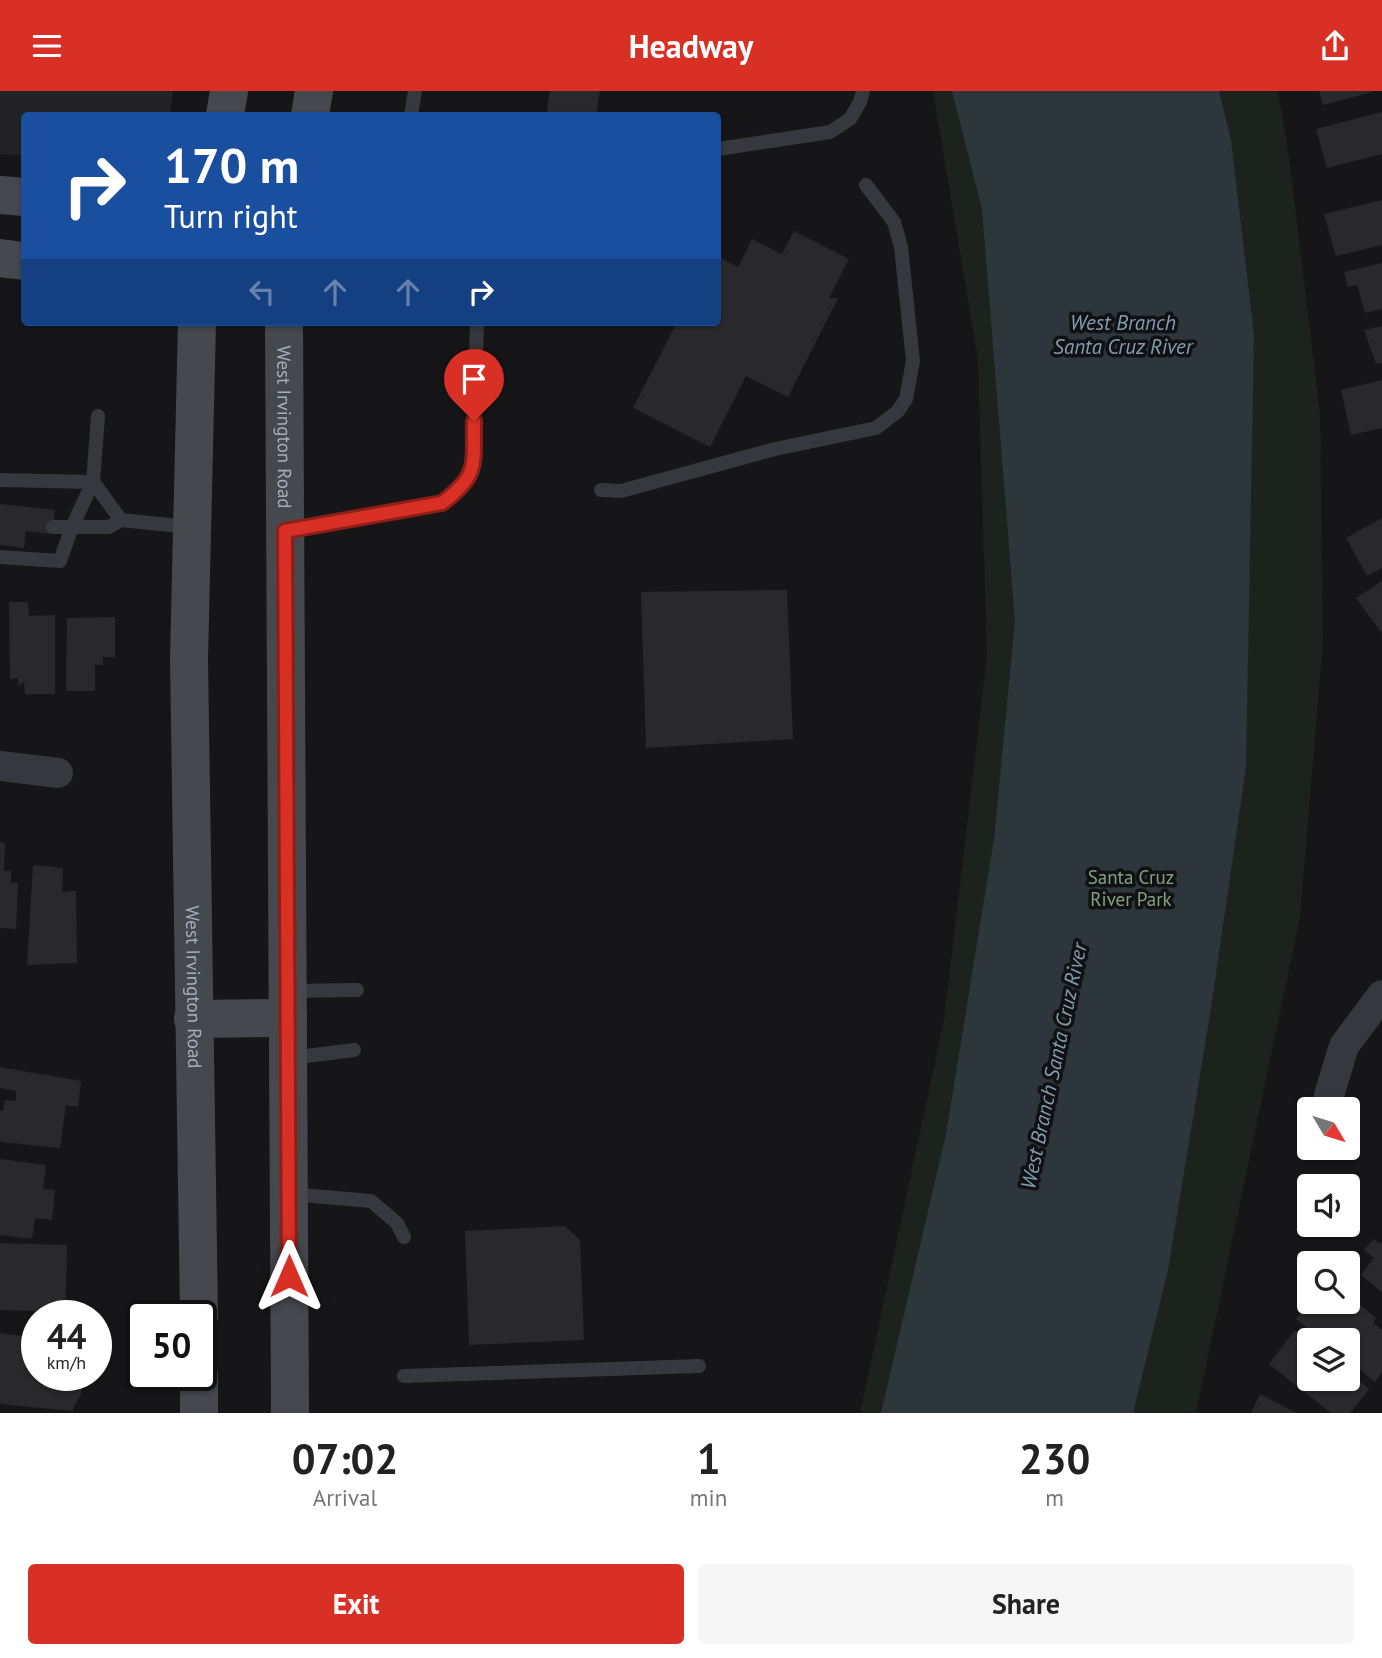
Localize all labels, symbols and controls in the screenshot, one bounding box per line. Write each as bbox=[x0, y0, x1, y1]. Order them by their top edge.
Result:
text: Headway bbox=[629, 25, 753, 67]
icon: menu bbox=[28, 27, 66, 65]
icon: share bbox=[1316, 27, 1354, 65]
text: 170 m bbox=[164, 133, 299, 197]
icon: right bbox=[49, 140, 140, 231]
text: Turn right bbox=[164, 195, 298, 237]
icon: left bbox=[243, 273, 281, 311]
icon: ahead bbox=[316, 273, 354, 311]
icon: ahead bbox=[389, 273, 427, 311]
icon: right bbox=[462, 273, 500, 311]
water label: West Branch Santa Cruz River bbox=[1053, 309, 1195, 360]
street label: West Irvington Road bbox=[272, 345, 297, 509]
pin bbox=[444, 349, 504, 421]
icon: arrive bbox=[455, 360, 493, 398]
park label: Santa Cruz River Park bbox=[1088, 865, 1174, 911]
street label: West Irvington Road bbox=[181, 905, 207, 1069]
water label: West Branch Santa Cruz River bbox=[1014, 938, 1093, 1191]
north arrow bbox=[1297, 1097, 1360, 1160]
map controls bbox=[1297, 1097, 1360, 1391]
button: sound bbox=[1297, 1174, 1360, 1237]
position arrow bbox=[252, 1239, 326, 1313]
button: search bbox=[1297, 1251, 1360, 1314]
speed limit sign: 50 bbox=[126, 1300, 217, 1391]
text: 44 bbox=[47, 1313, 86, 1359]
button: layers bbox=[1297, 1328, 1360, 1391]
text: km/h bbox=[47, 1351, 86, 1374]
text: 07:02 bbox=[292, 1431, 398, 1486]
text: 1 bbox=[697, 1431, 720, 1486]
text: 230 bbox=[1019, 1431, 1090, 1486]
text: Arrival bbox=[313, 1483, 377, 1512]
text: min bbox=[690, 1483, 727, 1512]
text: m bbox=[1045, 1483, 1064, 1512]
button: Exit bbox=[28, 1564, 684, 1644]
button: Share bbox=[698, 1564, 1354, 1644]

